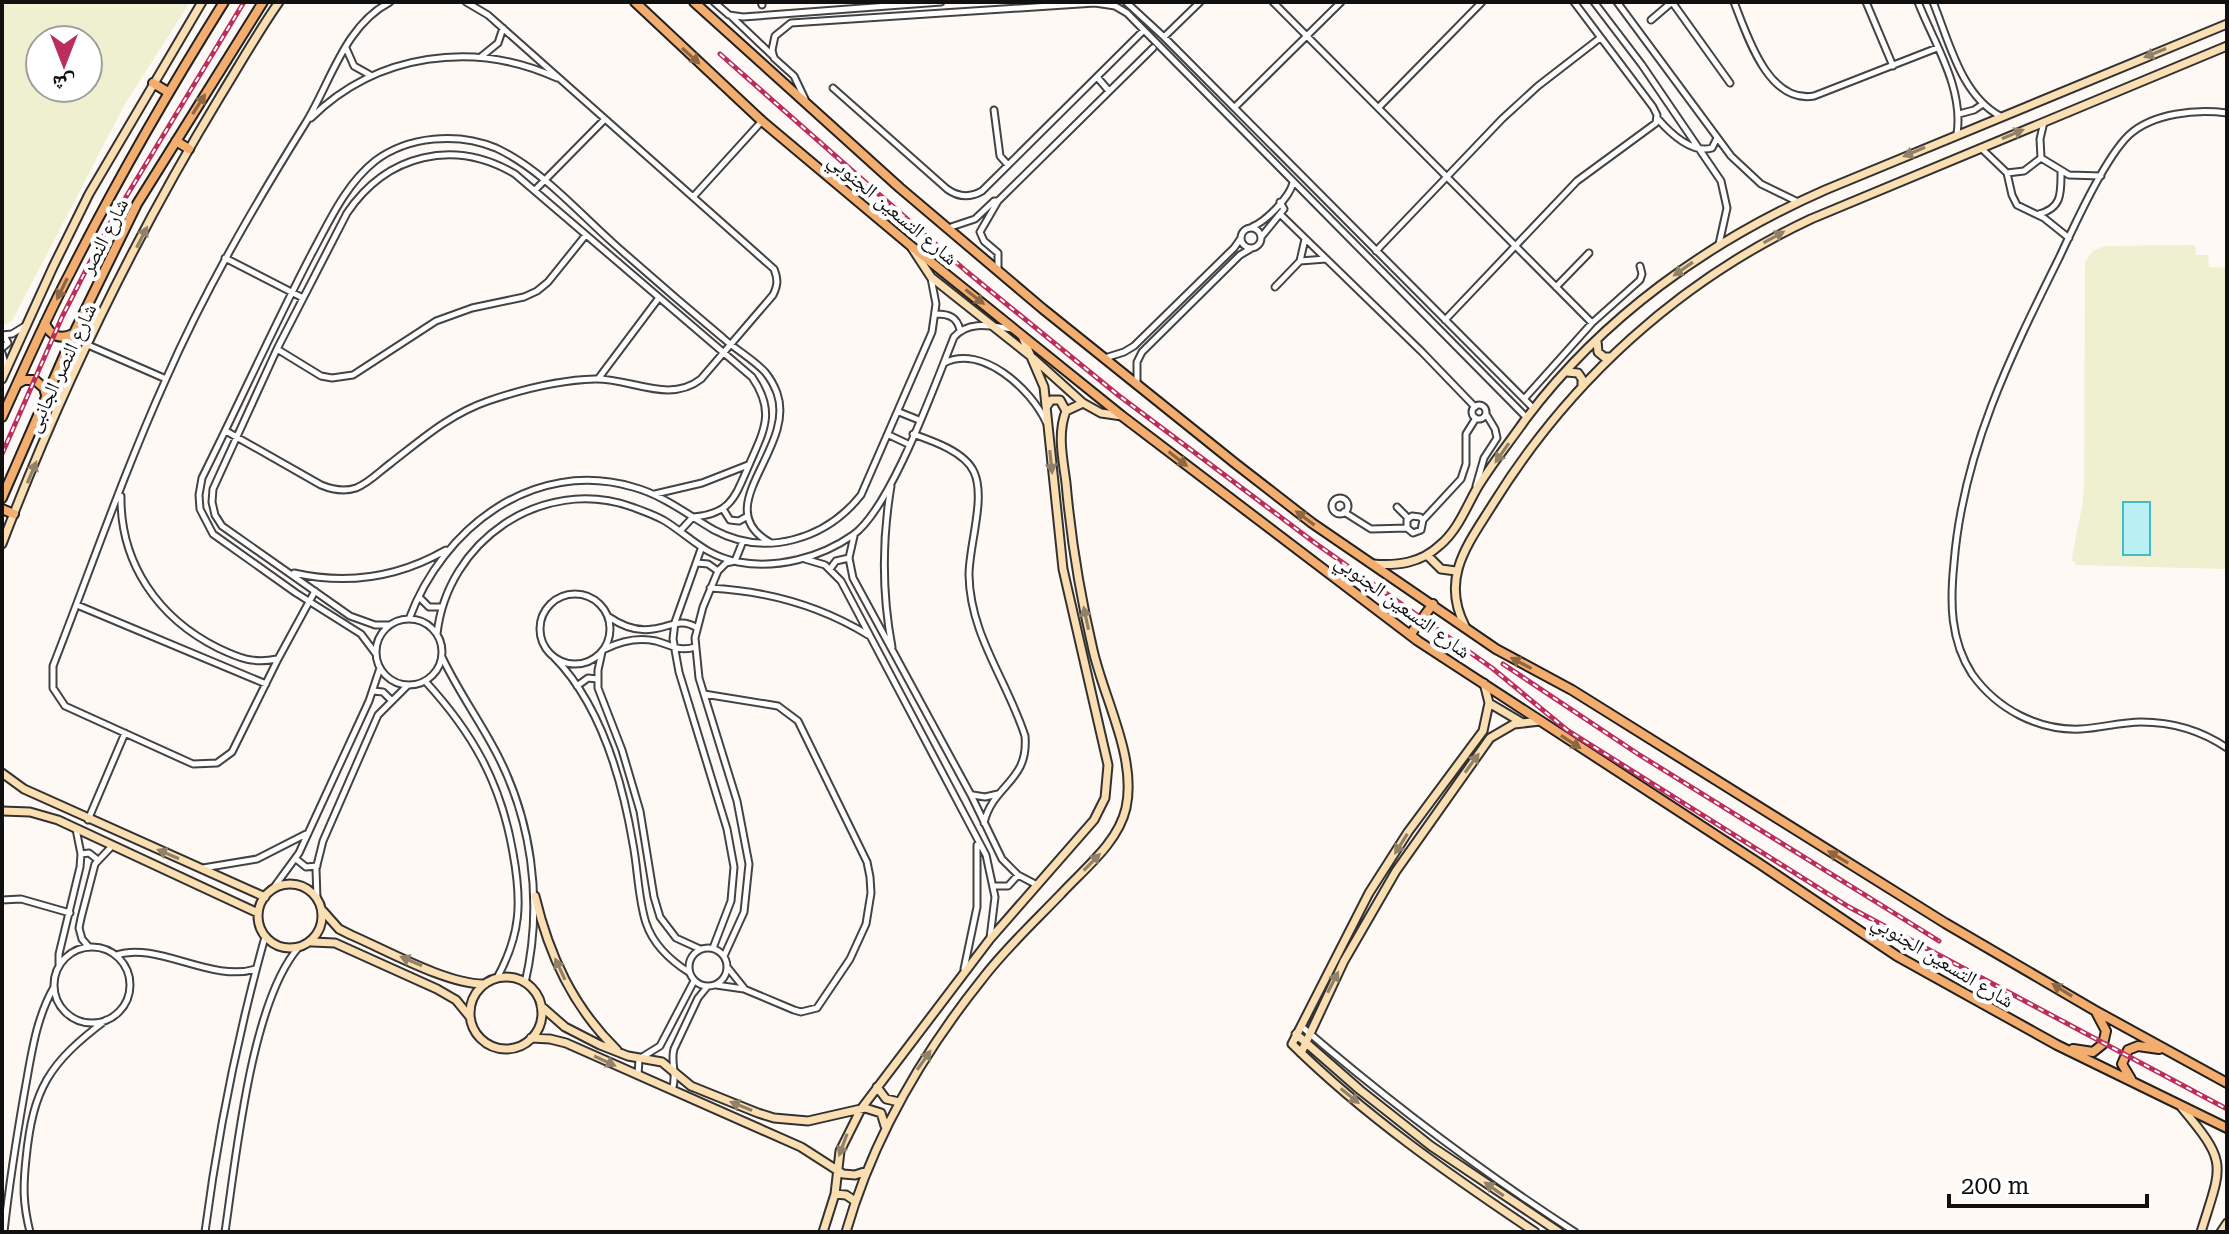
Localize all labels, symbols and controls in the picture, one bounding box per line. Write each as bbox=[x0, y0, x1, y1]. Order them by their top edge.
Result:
north arrow bbox=[24, 24, 104, 104]
one-way arrow bbox=[682, 47, 701, 65]
one-way arrow bbox=[2143, 47, 2167, 60]
text: ش bbox=[52, 70, 76, 96]
one-way arrow bbox=[191, 92, 206, 115]
one-way arrow bbox=[2001, 127, 2024, 140]
one-way arrow bbox=[1902, 145, 1926, 158]
street label: شارع التسعين الجنوبي bbox=[821, 148, 963, 273]
street label: شارع النصر bbox=[74, 194, 134, 279]
one-way arrow bbox=[135, 225, 148, 248]
one-way arrow bbox=[1763, 230, 1785, 244]
one-way arrow bbox=[1672, 261, 1693, 276]
one-way arrow bbox=[55, 277, 68, 300]
one-way arrow bbox=[965, 288, 985, 304]
street label: شارع النصر الجانبى bbox=[21, 300, 102, 437]
one-way arrow bbox=[1495, 443, 1510, 464]
one-way arrow bbox=[1045, 450, 1058, 475]
one-way arrow bbox=[1168, 450, 1188, 466]
one-way arrow bbox=[25, 460, 38, 484]
one-way arrow bbox=[1295, 511, 1315, 527]
street label: شارع التسعين الجنوبي bbox=[1328, 549, 1475, 666]
one-way arrow bbox=[1079, 606, 1092, 631]
one-way arrow bbox=[1509, 657, 1532, 670]
one-way arrow bbox=[1560, 734, 1581, 749]
one-way arrow bbox=[1464, 752, 1479, 773]
one-way arrow bbox=[1394, 833, 1408, 855]
one-way arrow bbox=[156, 848, 180, 861]
one-way arrow bbox=[1827, 851, 1849, 865]
one-way arrow bbox=[1082, 853, 1100, 872]
street label: شارع التسعين الجنوبي bbox=[1865, 909, 2018, 1016]
one-way arrow bbox=[399, 954, 423, 967]
one-way arrow bbox=[553, 958, 567, 981]
one-way arrow bbox=[1326, 971, 1340, 994]
one-way arrow bbox=[2051, 982, 2072, 997]
one-way arrow bbox=[916, 1049, 932, 1071]
one-way arrow bbox=[593, 1054, 616, 1068]
one-way arrow bbox=[1340, 1087, 1360, 1104]
one-way arrow bbox=[729, 1100, 753, 1113]
one-way arrow bbox=[837, 1133, 849, 1157]
scale bar bbox=[1949, 1158, 2147, 1208]
text: 200 m bbox=[1961, 1172, 2029, 1200]
one-way arrow bbox=[1483, 1182, 1504, 1197]

